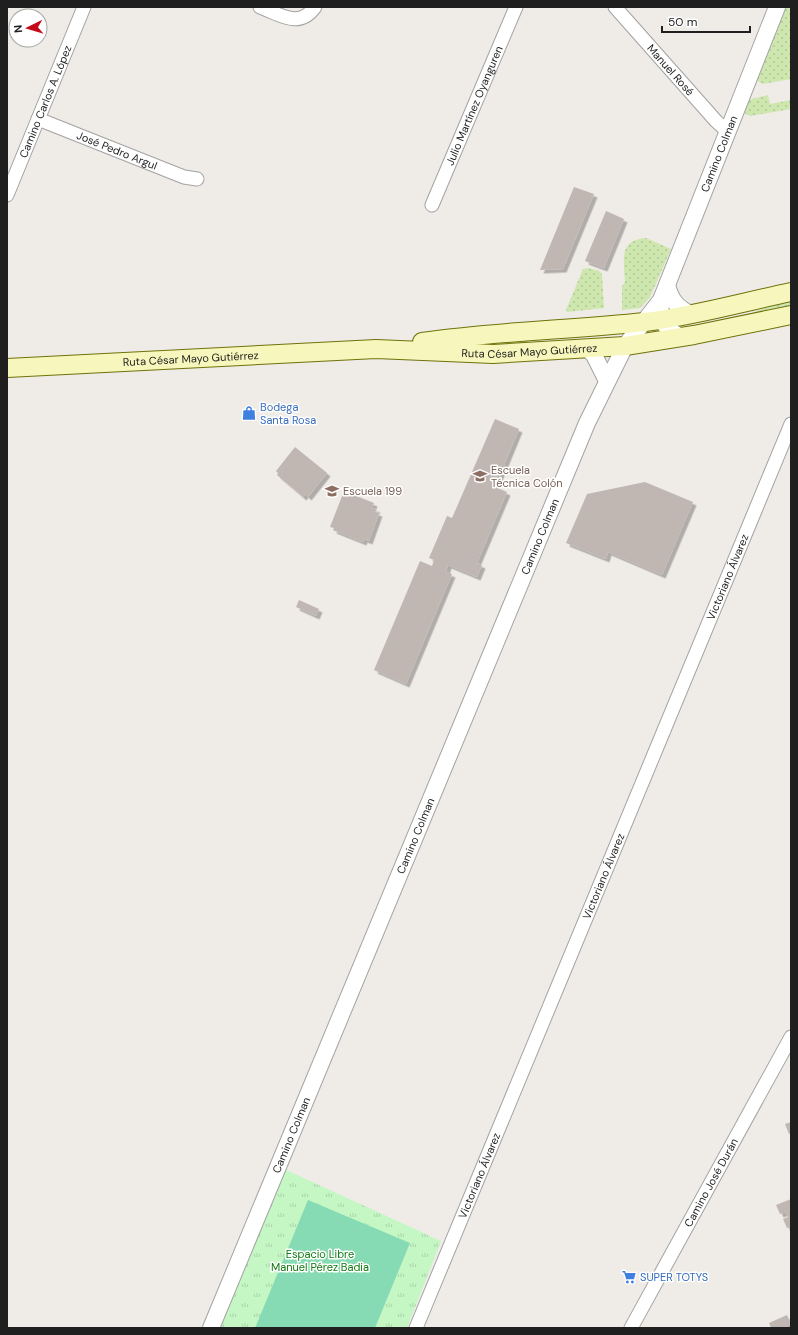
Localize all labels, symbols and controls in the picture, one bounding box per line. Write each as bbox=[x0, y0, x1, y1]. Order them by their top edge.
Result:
north arrow bbox=[8, 8, 48, 48]
scale bar bbox=[662, 8, 750, 34]
text: 50 m bbox=[668, 14, 697, 30]
text: N bbox=[11, 24, 25, 33]
street label: Manuel Rosé bbox=[644, 41, 697, 98]
street label: Camino Carlos A. López bbox=[16, 43, 75, 160]
street label: Julio Martínez Oyanguren bbox=[443, 44, 506, 167]
street label: Camino Colman bbox=[697, 113, 740, 194]
street label: José Pedro Argul bbox=[75, 128, 159, 173]
street label: Ruta César Mayo Gutiérrez bbox=[461, 341, 598, 361]
street label: Ruta César Mayo Gutiérrez bbox=[122, 348, 259, 369]
place label: Bodega Santa Rosa bbox=[260, 400, 316, 427]
shop icon: Bodega Santa Rosa bbox=[241, 405, 257, 421]
place label: Escuela Técnica Colón bbox=[491, 463, 563, 490]
school or university icon: Escuela Técnica Colón bbox=[472, 468, 488, 484]
school or university icon: Escuela 199 bbox=[324, 483, 340, 499]
place label: Escuela 199 bbox=[343, 484, 402, 498]
street label: Camino Colman bbox=[518, 496, 562, 577]
street label: Victoriano Álvarez bbox=[703, 532, 752, 622]
street label: Camino Colman bbox=[393, 796, 438, 876]
street label: Victoriano Álvarez bbox=[579, 831, 627, 921]
street label: Camino Colman bbox=[269, 1095, 313, 1175]
street label: Victoriano Álvarez bbox=[455, 1131, 503, 1221]
street label: Camino José Durán bbox=[681, 1136, 741, 1229]
park label: Espacio Libre Manuel Pérez Badia bbox=[271, 1247, 369, 1274]
supermarket icon: SUPER TOTYS bbox=[621, 1269, 637, 1285]
place label: SUPER TOTYS bbox=[640, 1270, 708, 1284]

